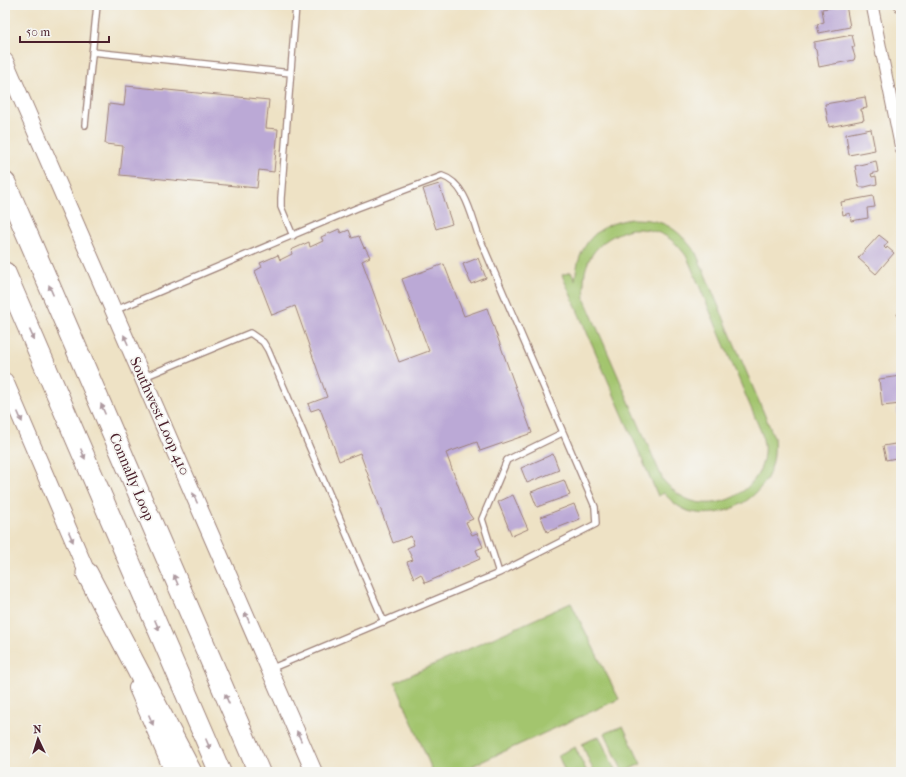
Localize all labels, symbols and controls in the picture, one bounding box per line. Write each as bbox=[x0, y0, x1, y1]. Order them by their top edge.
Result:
scale bar bbox=[20, 18, 109, 44]
text: 50 m bbox=[26, 25, 50, 39]
one-way arrow bbox=[48, 284, 54, 295]
one-way arrow bbox=[29, 329, 35, 340]
one-way arrow bbox=[123, 333, 129, 345]
street label: Southwest Loop 410 bbox=[126, 354, 194, 478]
one-way arrow bbox=[99, 403, 106, 415]
one-way arrow bbox=[18, 412, 24, 424]
street label: Connally Loop bbox=[105, 430, 159, 524]
one-way arrow bbox=[81, 448, 87, 460]
one-way arrow bbox=[192, 492, 198, 503]
one-way arrow bbox=[69, 531, 75, 543]
one-way arrow bbox=[173, 574, 179, 585]
one-way arrow bbox=[244, 611, 250, 622]
one-way arrow bbox=[154, 619, 160, 630]
one-way arrow bbox=[224, 693, 230, 705]
one-way arrow bbox=[148, 715, 154, 726]
north arrow bbox=[18, 719, 58, 759]
text: N bbox=[33, 723, 43, 736]
one-way arrow bbox=[296, 730, 302, 741]
one-way arrow bbox=[205, 739, 211, 750]

